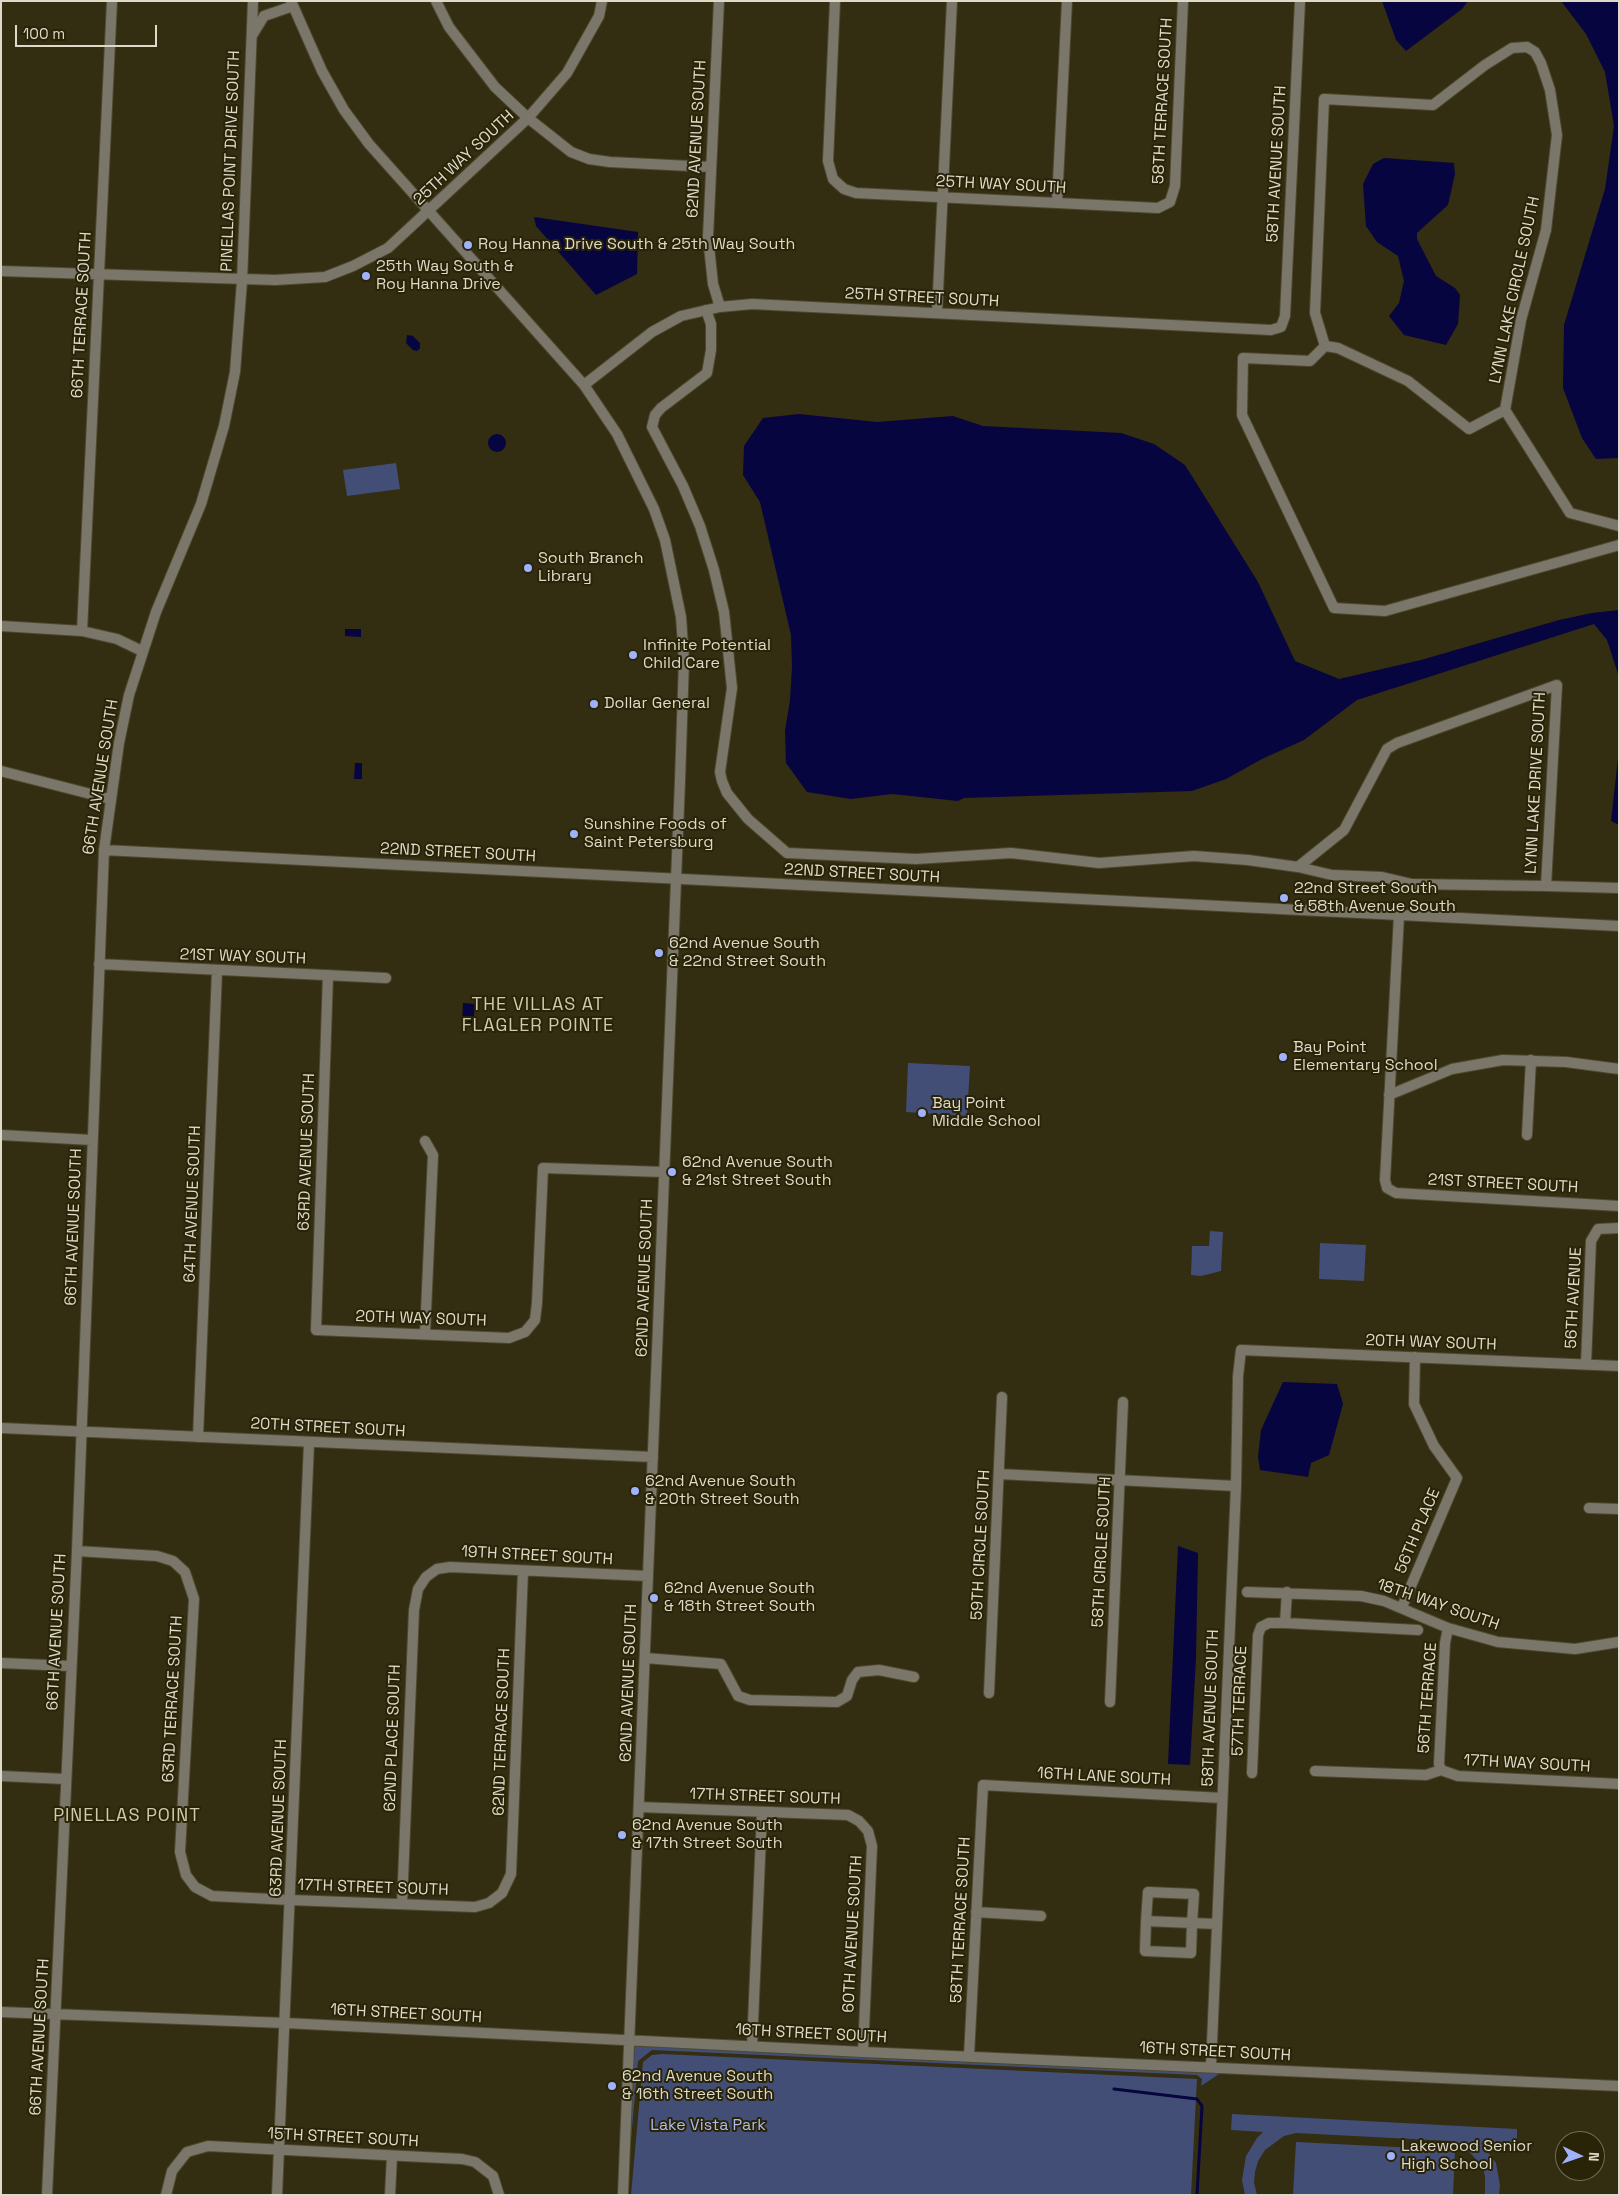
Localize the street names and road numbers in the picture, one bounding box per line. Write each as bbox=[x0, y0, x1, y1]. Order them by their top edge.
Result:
street label: 58TH TERRACE SOUTH bbox=[1149, 17, 1177, 185]
street label: PINELLAS POINT DRIVE SOUTH bbox=[218, 50, 244, 272]
street label: 62ND AVENUE SOUTH bbox=[683, 59, 711, 219]
street label: 58TH AVENUE SOUTH bbox=[1263, 85, 1291, 243]
street label: 25TH WAY SOUTH bbox=[410, 106, 518, 210]
street label: 25TH WAY SOUTH bbox=[935, 172, 1067, 198]
street label: LYNN LAKE CIRCLE SOUTH bbox=[1486, 195, 1544, 385]
street label: 66TH TERRACE SOUTH bbox=[68, 231, 96, 399]
street label: 25TH STREET SOUTH bbox=[844, 284, 1000, 312]
street label: LYNN LAKE DRIVE SOUTH bbox=[1522, 691, 1550, 875]
street label: 66TH AVENUE SOUTH bbox=[79, 698, 123, 856]
street label: 22ND STREET SOUTH bbox=[380, 839, 536, 867]
street label: 22ND STREET SOUTH bbox=[784, 860, 940, 888]
street label: 21ST WAY SOUTH bbox=[179, 945, 307, 969]
street label: 63RD AVENUE SOUTH bbox=[295, 1073, 319, 1231]
street label: 64TH AVENUE SOUTH bbox=[181, 1125, 205, 1283]
street label: 66TH AVENUE SOUTH bbox=[62, 1148, 86, 1306]
street label: 21ST STREET SOUTH bbox=[1427, 1170, 1579, 1198]
street label: 62ND AVENUE SOUTH bbox=[633, 1199, 657, 1357]
street label: 56TH AVENUE bbox=[1562, 1247, 1586, 1349]
street label: 20TH WAY SOUTH bbox=[355, 1307, 487, 1331]
street label: 20TH WAY SOUTH bbox=[1365, 1331, 1497, 1355]
street label: 20TH STREET SOUTH bbox=[250, 1414, 406, 1442]
street label: 59TH CIRCLE SOUTH bbox=[967, 1469, 995, 1621]
street label: 58TH CIRCLE SOUTH bbox=[1088, 1476, 1116, 1628]
street label: 56TH PLACE bbox=[1391, 1485, 1445, 1577]
street label: 19TH STREET SOUTH bbox=[461, 1542, 613, 1570]
street label: 66TH AVENUE SOUTH bbox=[43, 1553, 71, 1711]
street label: 18TH WAY SOUTH bbox=[1374, 1575, 1502, 1635]
street label: 62ND AVENUE SOUTH bbox=[617, 1604, 641, 1762]
street label: 63RD TERRACE SOUTH bbox=[159, 1615, 187, 1783]
street label: 58TH AVENUE SOUTH bbox=[1199, 1629, 1223, 1787]
street label: 56TH TERRACE bbox=[1415, 1642, 1441, 1754]
street label: 57TH TERRACE bbox=[1228, 1646, 1252, 1756]
street label: 62ND TERRACE SOUTH bbox=[489, 1648, 515, 1816]
street label: 62ND PLACE SOUTH bbox=[381, 1664, 405, 1812]
street label: 63RD AVENUE SOUTH bbox=[267, 1739, 291, 1897]
street label: 17TH WAY SOUTH bbox=[1463, 1751, 1591, 1777]
street label: 16TH LANE SOUTH bbox=[1037, 1764, 1171, 1790]
street label: 17TH STREET SOUTH bbox=[689, 1785, 841, 1809]
street label: 58TH TERRACE SOUTH bbox=[947, 1836, 975, 2004]
street label: 60TH AVENUE SOUTH bbox=[839, 1855, 867, 2013]
street label: 17TH STREET SOUTH bbox=[297, 1876, 449, 1900]
street label: 66TH AVENUE SOUTH bbox=[26, 1958, 54, 2116]
street label: 16TH STREET SOUTH bbox=[330, 2000, 482, 2028]
street label: 16TH STREET SOUTH bbox=[735, 2020, 887, 2048]
street label: 16TH STREET SOUTH bbox=[1139, 2038, 1291, 2066]
street label: 15TH STREET SOUTH bbox=[267, 2124, 419, 2152]

